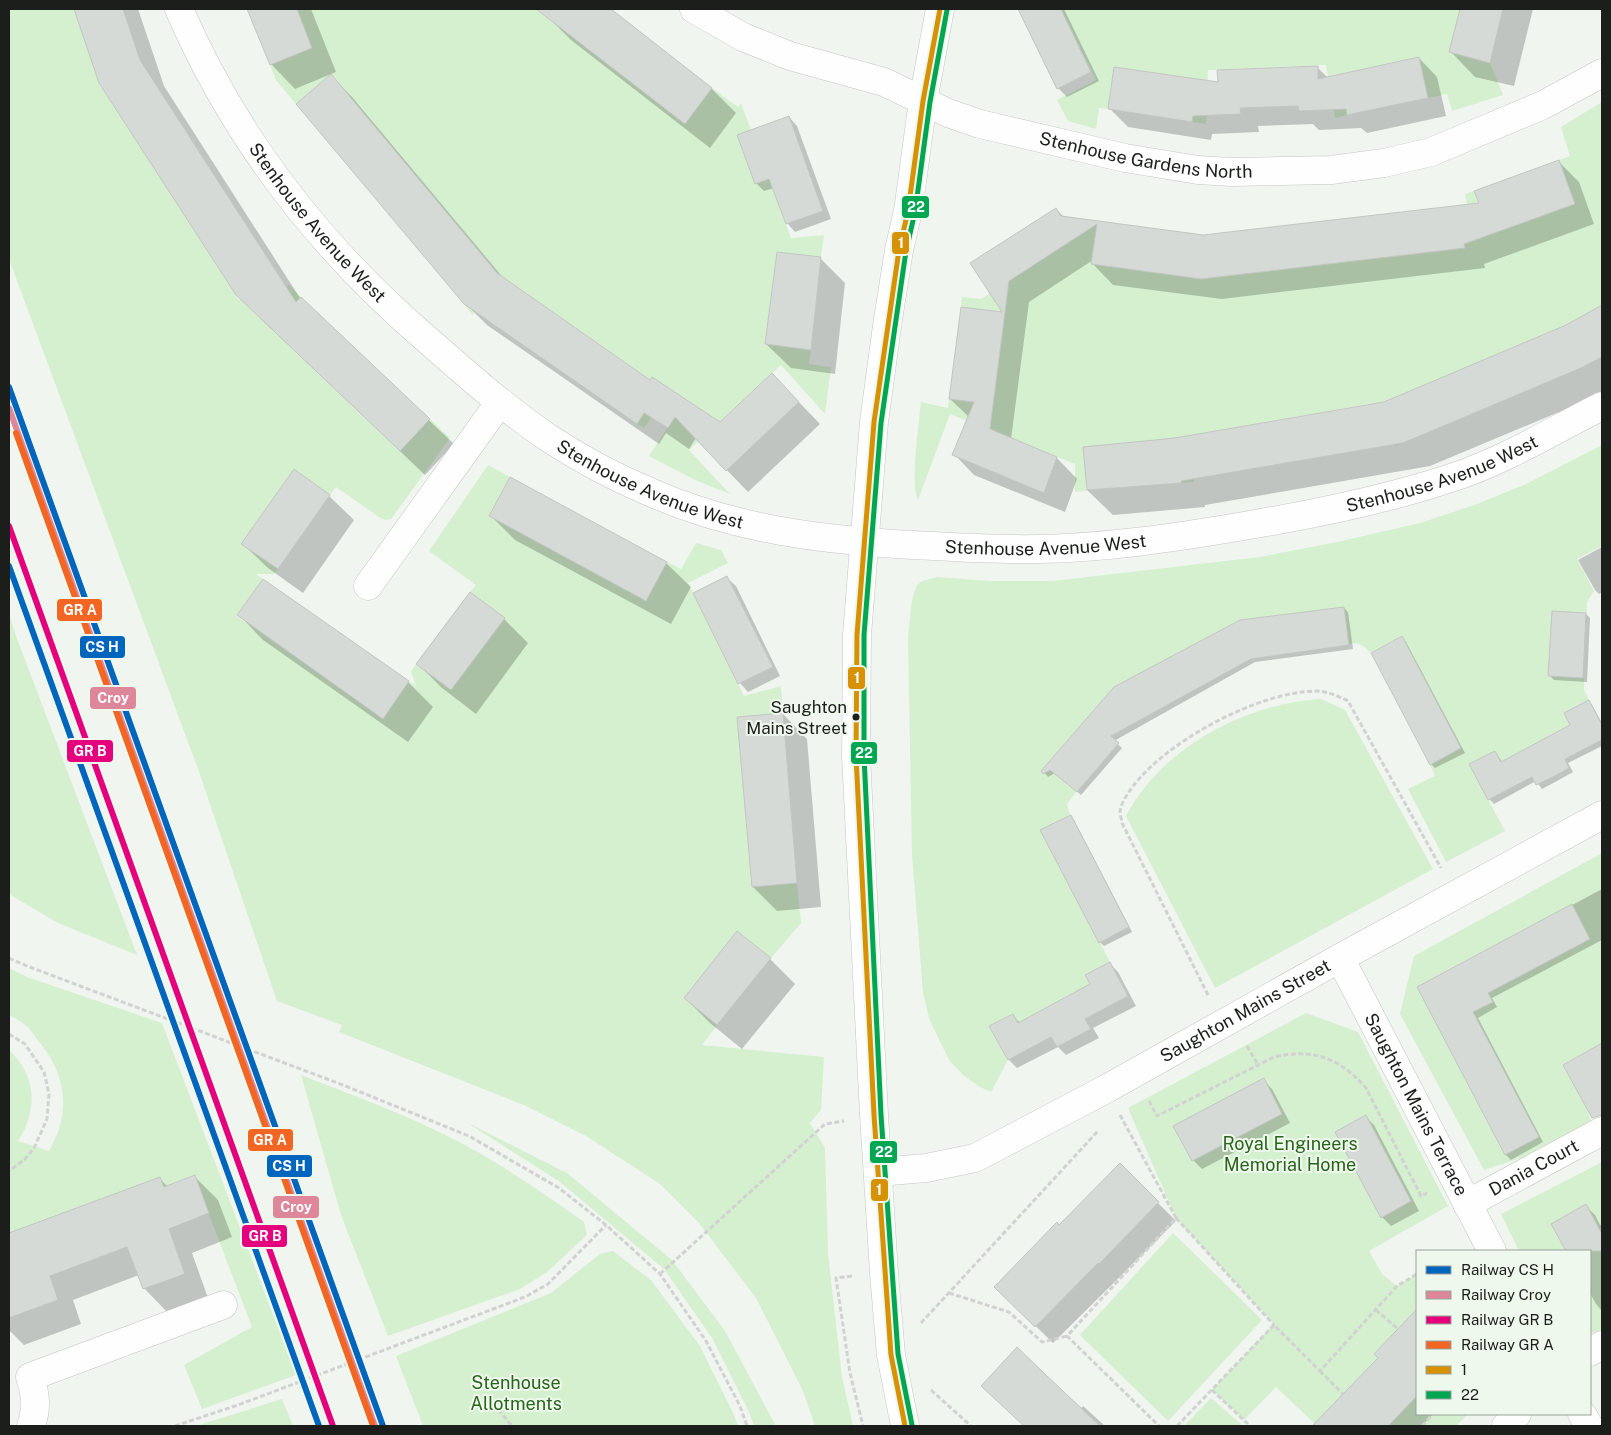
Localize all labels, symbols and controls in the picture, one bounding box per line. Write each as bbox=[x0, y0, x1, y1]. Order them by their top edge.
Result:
street label: Stenhouse Gardens North bbox=[1037, 127, 1253, 182]
street label: Stenhouse Avenue West bbox=[245, 139, 390, 306]
line badge: 22 bbox=[901, 195, 930, 219]
text: 22 bbox=[907, 199, 925, 215]
line badge: 1 bbox=[891, 231, 910, 255]
text: 1 bbox=[898, 235, 904, 251]
street label: Stenhouse Avenue West bbox=[1344, 431, 1541, 516]
street label: Stenhouse Avenue West bbox=[553, 435, 746, 533]
street label: Stenhouse Avenue West bbox=[944, 530, 1147, 559]
line badge: GR A bbox=[56, 598, 103, 622]
text: GR A bbox=[63, 602, 97, 618]
line badge: CS H bbox=[79, 635, 126, 659]
text: CS H bbox=[85, 639, 119, 655]
line badge: 1 bbox=[847, 666, 866, 690]
text: 1 bbox=[854, 670, 860, 686]
line badge: Croy bbox=[89, 686, 137, 710]
text: Croy bbox=[97, 690, 129, 706]
place label: Saughton Mains Street bbox=[746, 697, 847, 738]
marker: Saughton Mains Street bbox=[851, 712, 861, 722]
line badge: GR B bbox=[66, 739, 114, 763]
line badge: 22 bbox=[850, 741, 878, 765]
text: GR B bbox=[73, 743, 107, 759]
text: 22 bbox=[855, 745, 873, 761]
street label: Saughton Mains Street bbox=[1156, 954, 1334, 1067]
street label: Saughton Mains Terrace bbox=[1360, 1009, 1472, 1199]
line badge: GR A bbox=[247, 1128, 294, 1152]
text: GR A bbox=[253, 1132, 287, 1148]
park label: Royal Engineers Memorial Home bbox=[1222, 1133, 1358, 1175]
street label: Dania Court bbox=[1485, 1135, 1582, 1200]
line badge: 22 bbox=[869, 1140, 898, 1164]
text: 22 bbox=[875, 1144, 893, 1160]
line badge: CS H bbox=[266, 1154, 313, 1178]
text: CS H bbox=[272, 1158, 306, 1174]
line badge: 1 bbox=[870, 1178, 889, 1202]
text: 1 bbox=[876, 1182, 882, 1198]
line badge: Croy bbox=[272, 1195, 320, 1219]
text: Croy bbox=[280, 1199, 312, 1215]
line badge: GR B bbox=[241, 1224, 288, 1248]
text: GR B bbox=[248, 1228, 282, 1244]
legend bbox=[1416, 1250, 1591, 1415]
text: Railway CS H bbox=[1461, 1261, 1554, 1278]
text: Railway Croy bbox=[1461, 1286, 1551, 1303]
text: Railway GR B bbox=[1461, 1311, 1553, 1328]
text: Railway GR A bbox=[1461, 1336, 1554, 1353]
text: 1 bbox=[1461, 1361, 1467, 1378]
park label: Stenhouse Allotments bbox=[470, 1372, 562, 1414]
text: 22 bbox=[1461, 1386, 1479, 1403]

